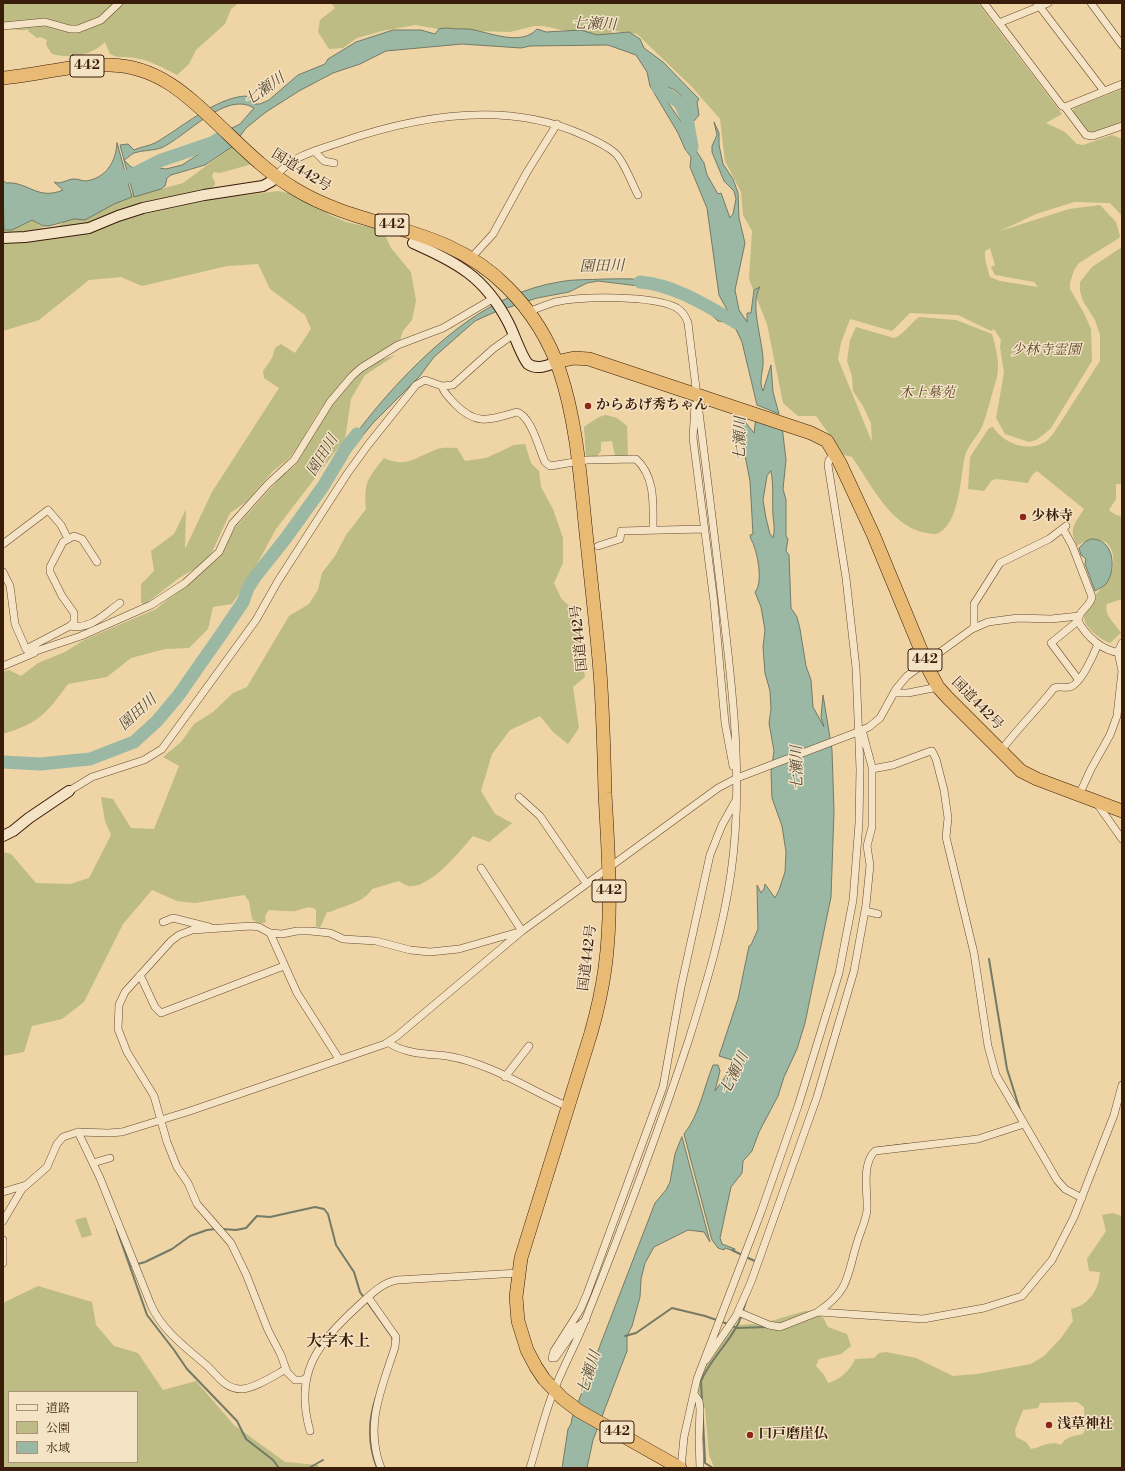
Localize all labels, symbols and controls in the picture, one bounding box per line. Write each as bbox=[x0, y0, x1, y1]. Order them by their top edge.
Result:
water label: 七瀬川 bbox=[571, 15, 617, 35]
road number: 442 bbox=[70, 55, 104, 77]
water label: 七瀬川 bbox=[241, 70, 289, 110]
street label: 国道442号 bbox=[268, 146, 334, 196]
road number: 442 bbox=[375, 214, 409, 236]
water label: 園田川 bbox=[579, 258, 625, 276]
park label: 少林寺霊園 bbox=[1011, 343, 1081, 359]
park label: 木上墓苑 bbox=[899, 386, 955, 402]
place label: からあげ秀ちゃん bbox=[596, 398, 708, 414]
marker: からあげ秀ちゃん bbox=[583, 401, 593, 411]
water label: 七瀬川 bbox=[732, 416, 750, 462]
water label: 園田川 bbox=[303, 432, 343, 480]
place label: 少林寺 bbox=[1031, 509, 1073, 525]
marker: 少林寺 bbox=[1018, 512, 1028, 522]
street label: 国道442号 bbox=[568, 604, 592, 672]
road number: 442 bbox=[908, 649, 942, 671]
street label: 国道442号 bbox=[948, 674, 1006, 734]
water label: 園田川 bbox=[115, 691, 161, 735]
water label: 七瀬川 bbox=[789, 745, 807, 791]
road number: 442 bbox=[592, 880, 626, 902]
street label: 国道442号 bbox=[576, 924, 600, 992]
water label: 七瀬川 bbox=[717, 1050, 753, 1098]
district label: 大字木上 bbox=[306, 1332, 370, 1352]
water label: 七瀬川 bbox=[574, 1349, 606, 1397]
legend bbox=[8, 1391, 138, 1463]
text: 道路 bbox=[46, 1401, 70, 1416]
place label: 浅草神社 bbox=[1057, 1417, 1113, 1433]
marker: 浅草神社 bbox=[1044, 1420, 1054, 1430]
text: 公園 bbox=[46, 1421, 70, 1436]
road number: 442 bbox=[600, 1421, 634, 1443]
place label: 口戸磨崖仏 bbox=[758, 1427, 828, 1443]
marker: 口戸磨崖仏 bbox=[745, 1430, 755, 1440]
text: 水域 bbox=[46, 1441, 70, 1456]

